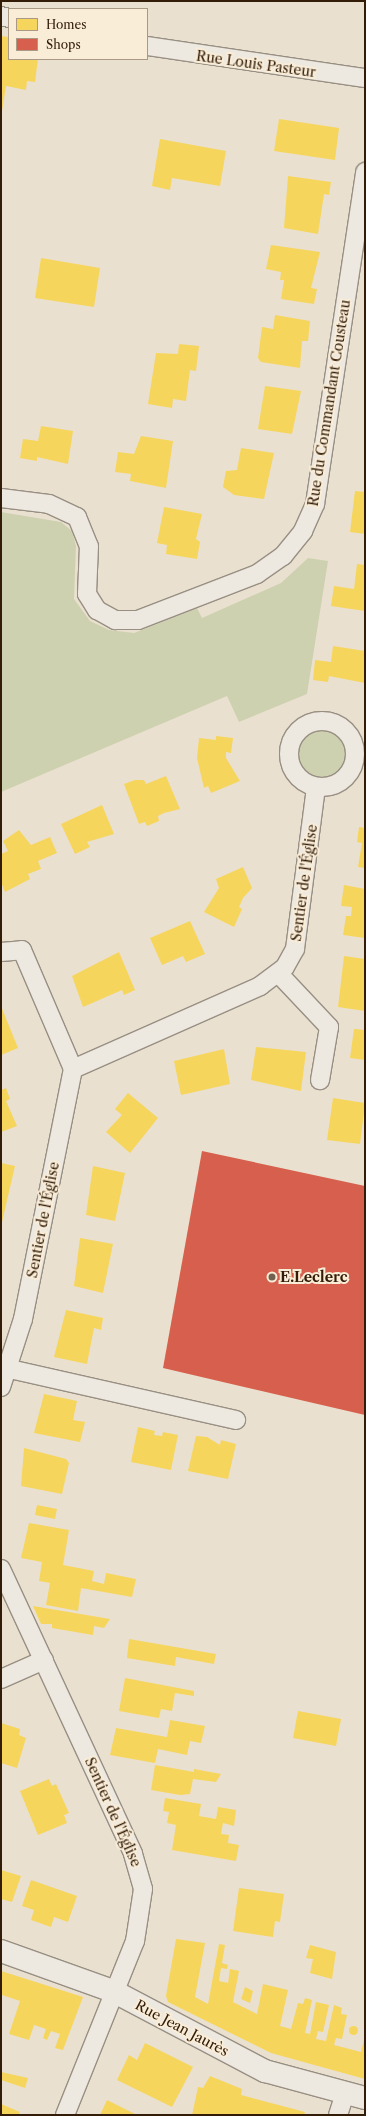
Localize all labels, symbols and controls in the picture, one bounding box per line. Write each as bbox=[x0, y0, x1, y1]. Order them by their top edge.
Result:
legend bbox=[8, 8, 148, 60]
text: Homes bbox=[46, 17, 86, 32]
text: Shops bbox=[46, 37, 81, 52]
street label: Rue Louis Pasteur bbox=[195, 47, 317, 81]
street label: Rue du Commandant Cousteau bbox=[304, 298, 354, 508]
street label: Sentier de l'Église bbox=[287, 823, 321, 943]
street label: Sentier de l'Église bbox=[23, 1160, 63, 1280]
place label: E.Leclerc bbox=[280, 1269, 347, 1285]
marker: E.Leclerc bbox=[267, 1272, 277, 1282]
street label: Sentier de l'Église bbox=[81, 1755, 145, 1869]
street label: Rue Jean Jaurès bbox=[132, 1996, 232, 2060]

